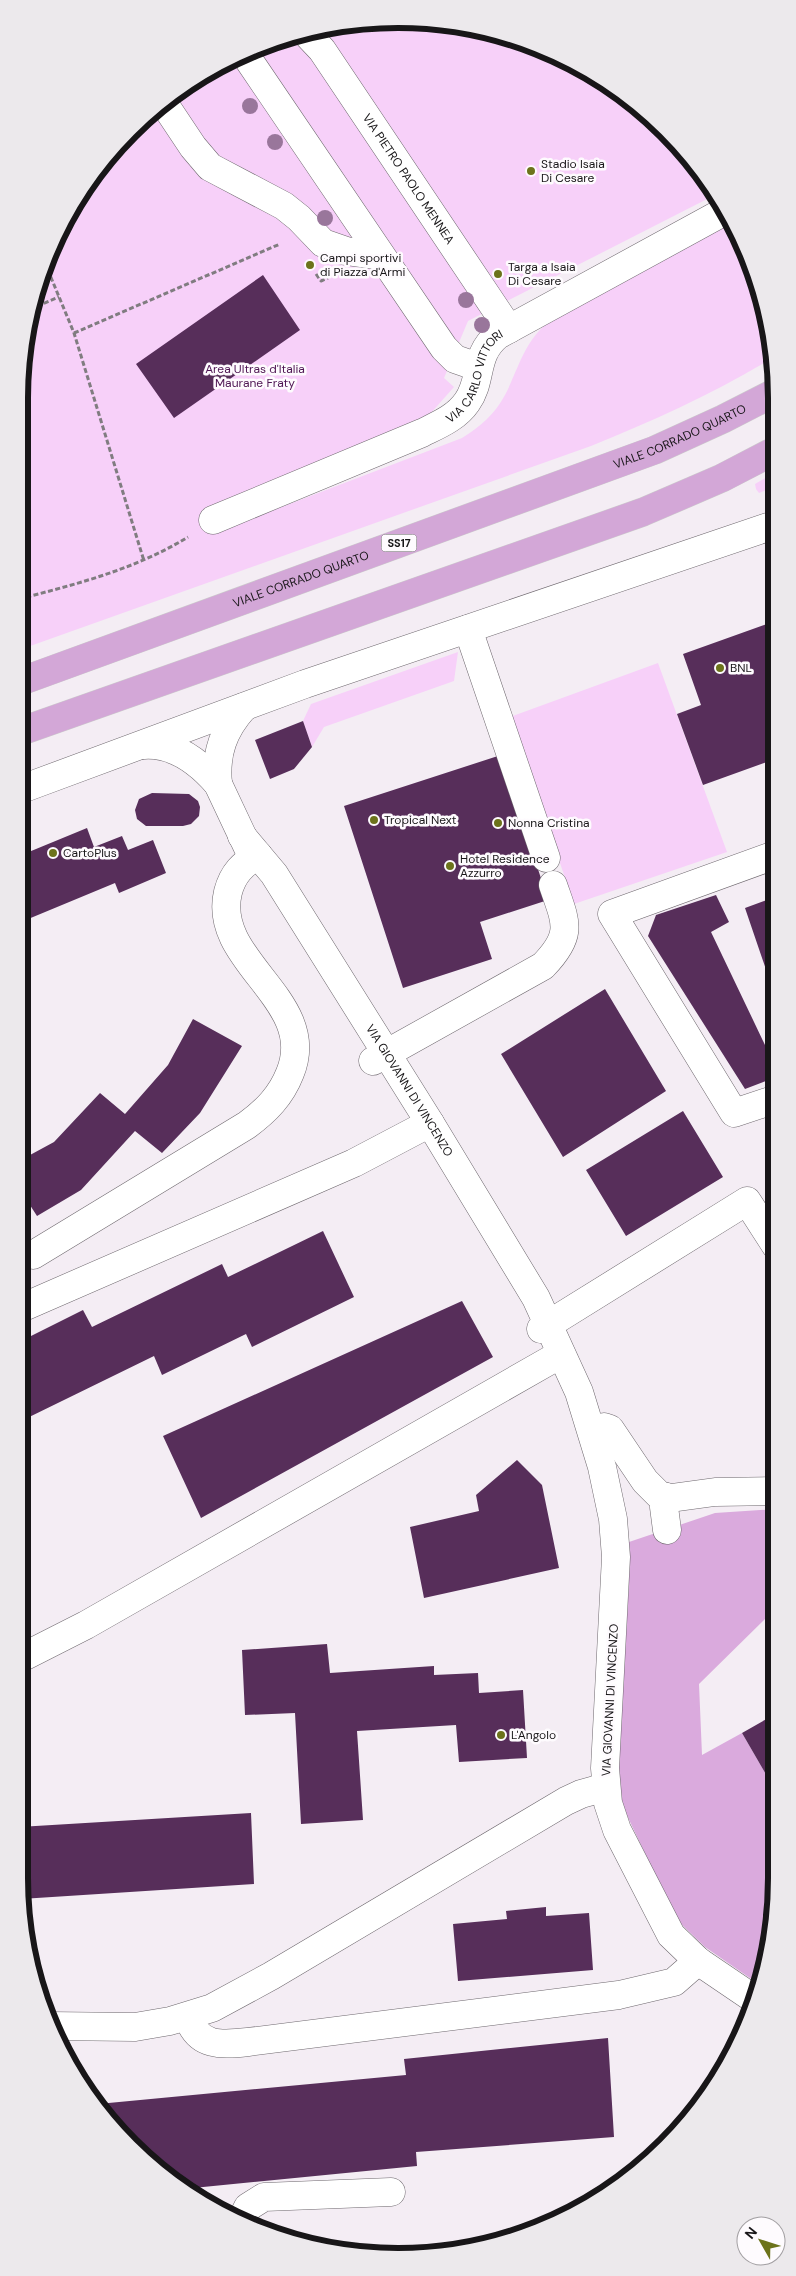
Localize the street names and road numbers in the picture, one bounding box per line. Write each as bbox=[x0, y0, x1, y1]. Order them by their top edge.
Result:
street label: VIA PIETRO PAOLO MENNEA bbox=[359, 111, 458, 247]
street label: VIA CARLO VITTORI bbox=[443, 326, 506, 427]
street label: VIALE CORRADO QUARTO bbox=[611, 400, 749, 473]
road number: SS17 bbox=[382, 534, 416, 552]
street label: VIALE CORRADO QUARTO bbox=[231, 547, 371, 611]
street label: VIA GIOVANNI DI VINCENZO bbox=[362, 1021, 457, 1160]
street label: VIA GIOVANNI DI VINCENZO bbox=[598, 1623, 622, 1777]

